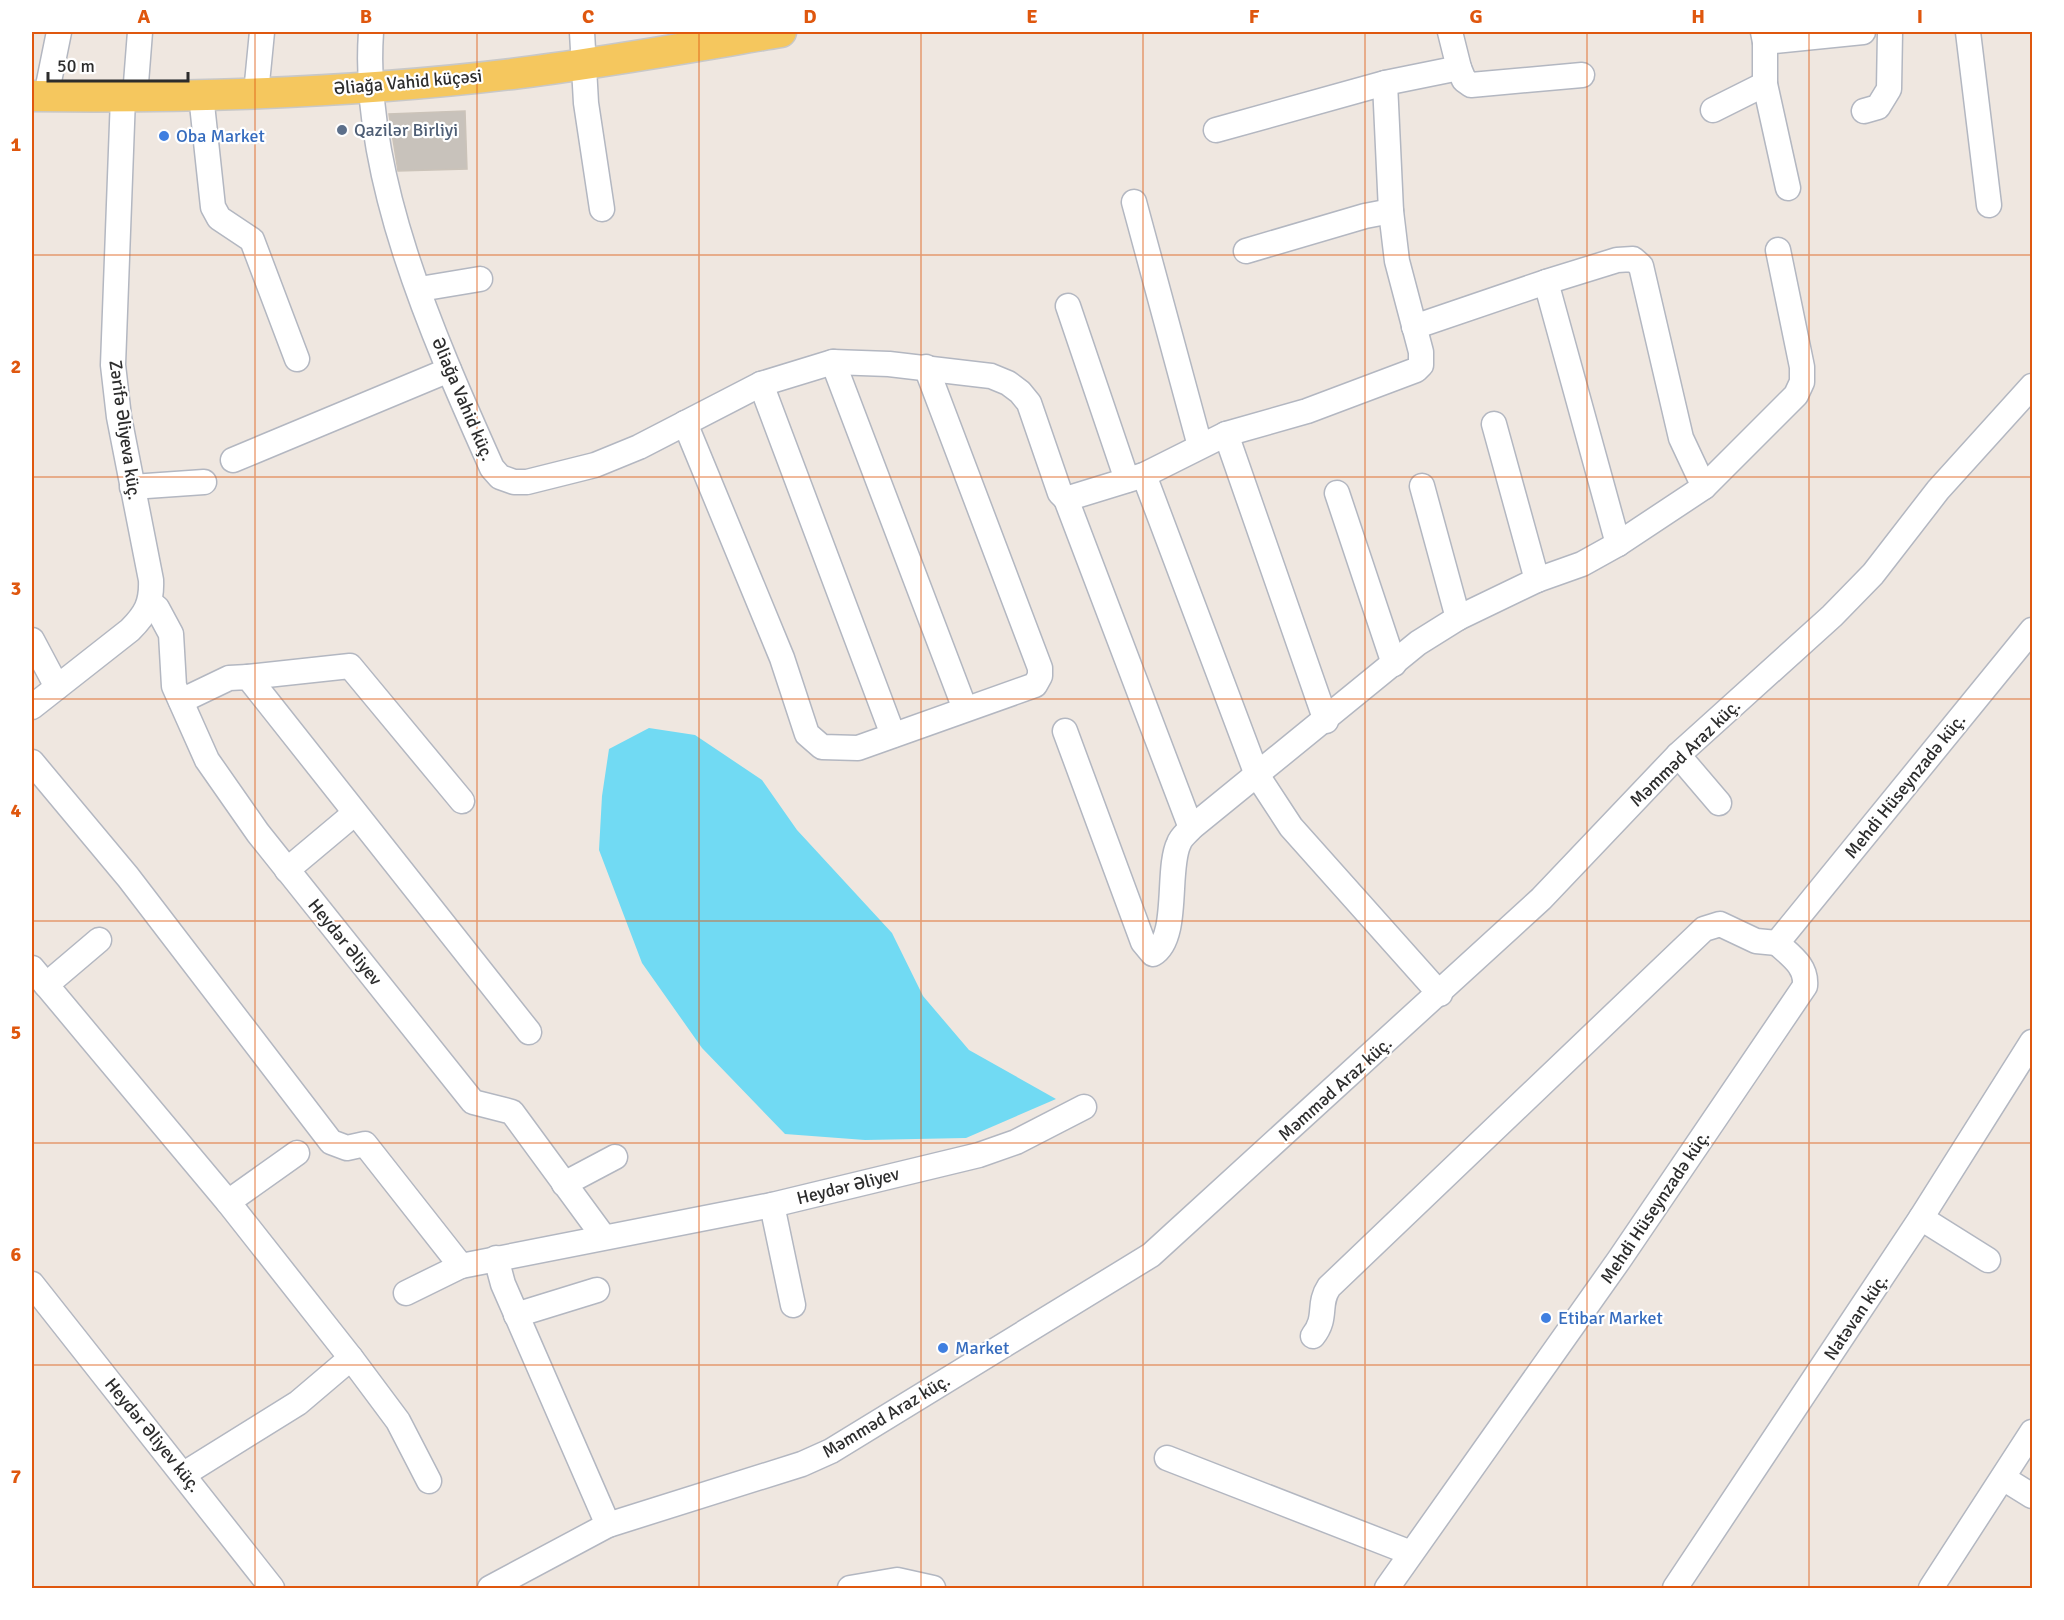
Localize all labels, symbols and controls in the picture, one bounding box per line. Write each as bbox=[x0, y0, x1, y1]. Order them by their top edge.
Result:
text: A bbox=[138, 4, 151, 29]
text: B bbox=[360, 4, 372, 29]
text: C bbox=[582, 4, 594, 29]
text: D bbox=[803, 4, 817, 29]
text: E bbox=[1026, 4, 1038, 29]
text: F bbox=[1249, 4, 1260, 29]
text: G bbox=[1469, 4, 1483, 29]
text: H bbox=[1691, 4, 1705, 29]
text: I bbox=[1917, 4, 1923, 29]
scale bar bbox=[48, 45, 188, 83]
text: 50 m bbox=[57, 55, 95, 77]
street label: Əliağa Vahid küçəsi bbox=[333, 65, 483, 99]
place label: Qazilər Birliyi bbox=[354, 119, 458, 141]
marker: Qazilər Birliyi bbox=[335, 123, 349, 137]
place label: Oba Market bbox=[176, 125, 265, 147]
marker: Oba Market bbox=[157, 129, 171, 143]
text: 1 bbox=[11, 132, 22, 157]
street label: Əliağa Vahid küç. bbox=[427, 334, 499, 464]
text: 2 bbox=[11, 354, 21, 379]
street label: Zərifə Əliyeva küç. bbox=[104, 359, 146, 501]
text: 3 bbox=[11, 576, 21, 601]
street label: Məmməd Araz küç. bbox=[1625, 695, 1745, 811]
street label: Mehdi Hüseynzadə küç. bbox=[1840, 709, 1970, 863]
text: 4 bbox=[11, 798, 22, 823]
street label: Heydər Əliyev bbox=[303, 894, 387, 990]
text: 5 bbox=[11, 1020, 21, 1045]
street label: Məmməd Araz küç. bbox=[1274, 1032, 1396, 1146]
street label: Mehdi Hüseynzadə küç. bbox=[1596, 1126, 1714, 1288]
street label: Heydər Əliyev bbox=[794, 1162, 902, 1209]
text: 6 bbox=[11, 1242, 22, 1267]
street label: Natəvan küç. bbox=[1819, 1270, 1893, 1364]
place label: Etibar Market bbox=[1558, 1307, 1663, 1329]
marker: Etibar Market bbox=[1539, 1311, 1553, 1325]
place label: Market bbox=[955, 1337, 1009, 1359]
marker: Market bbox=[936, 1341, 950, 1355]
street label: Məmməd Araz küç. bbox=[818, 1369, 954, 1463]
street label: Heydər Əliyev küç. bbox=[100, 1373, 206, 1497]
text: 7 bbox=[11, 1464, 22, 1489]

